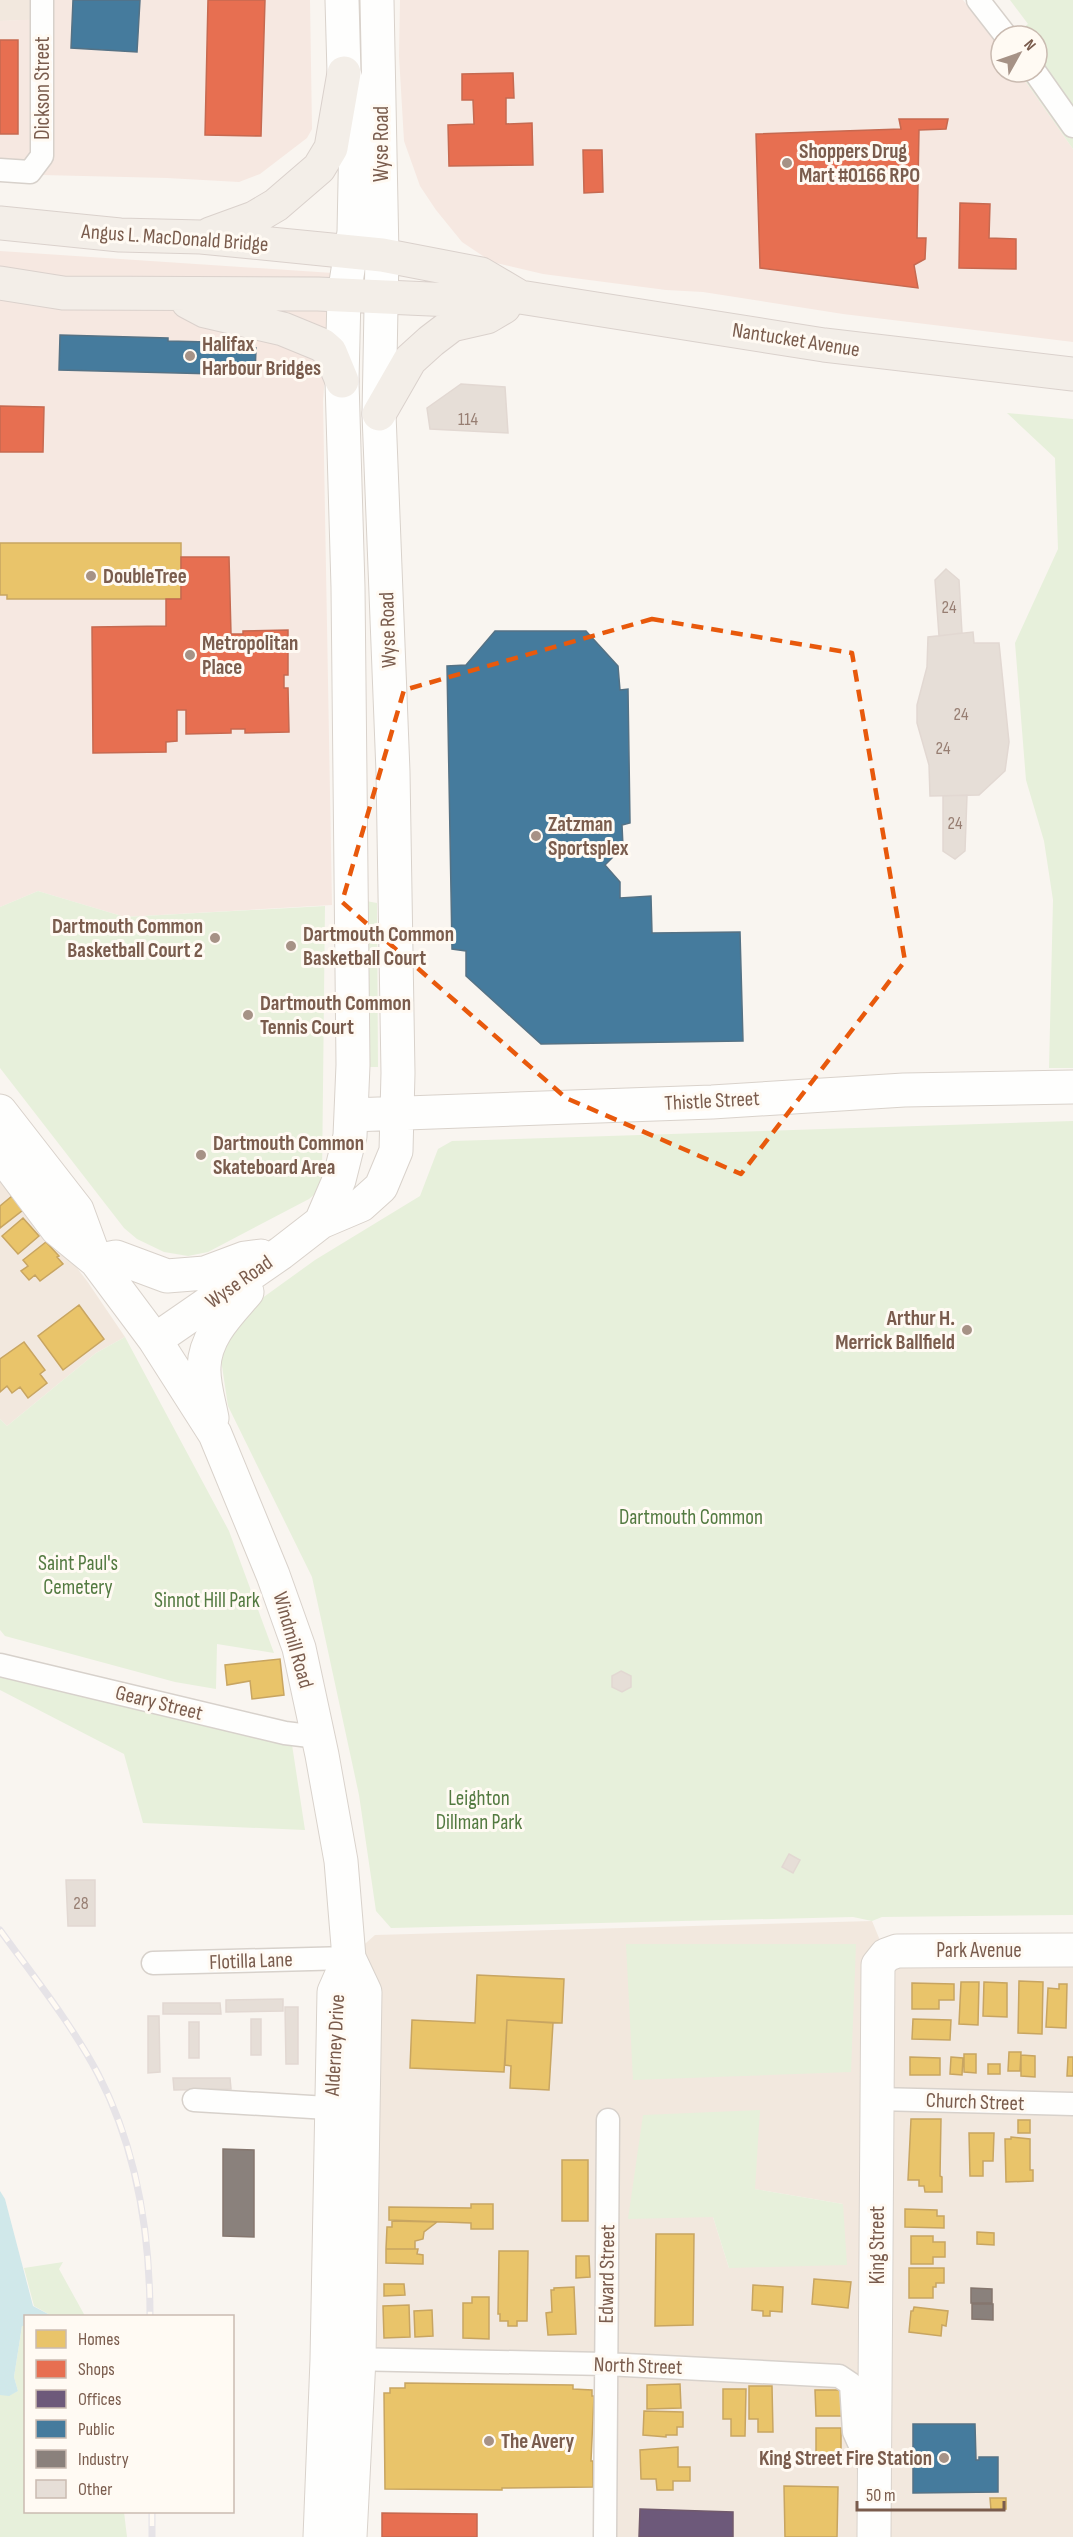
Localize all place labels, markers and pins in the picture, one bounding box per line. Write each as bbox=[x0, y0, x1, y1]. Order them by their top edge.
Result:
place label: Shoppers Drug Mart #0166 RPO bbox=[799, 139, 920, 188]
marker: Shoppers Drug Mart #0166 RPO bbox=[780, 156, 794, 170]
place label: Halifax Harbour Bridges bbox=[202, 332, 321, 381]
marker: Halifax Harbour Bridges bbox=[183, 349, 197, 363]
place label: DoubleTree bbox=[103, 564, 187, 589]
marker: DoubleTree bbox=[84, 569, 98, 583]
place label: Metropolitan Place bbox=[202, 631, 298, 680]
marker: Metropolitan Place bbox=[183, 648, 197, 662]
place label: Zatzman Sportsplex bbox=[548, 812, 629, 861]
marker: Zatzman Sportsplex bbox=[529, 829, 543, 843]
place label: Dartmouth Common Basketball Court 2 bbox=[52, 914, 203, 963]
place label: Dartmouth Common Basketball Court bbox=[303, 922, 454, 971]
marker: Dartmouth Common Basketball Court 2 bbox=[208, 931, 222, 945]
marker: Dartmouth Common Basketball Court bbox=[284, 939, 298, 953]
place label: Dartmouth Common Tennis Court bbox=[260, 991, 411, 1040]
marker: Dartmouth Common Tennis Court bbox=[241, 1008, 255, 1022]
place label: Dartmouth Common Skateboard Area bbox=[213, 1131, 364, 1180]
marker: Dartmouth Common Skateboard Area bbox=[194, 1148, 208, 1162]
place label: Arthur H. Merrick Ballfield bbox=[835, 1306, 955, 1355]
marker: Arthur H. Merrick Ballfield bbox=[960, 1323, 974, 1337]
place label: The Avery bbox=[501, 2429, 574, 2454]
marker: The Avery bbox=[482, 2434, 496, 2448]
place label: King Street Fire Station bbox=[759, 2446, 932, 2471]
marker: King Street Fire Station bbox=[937, 2451, 951, 2465]

